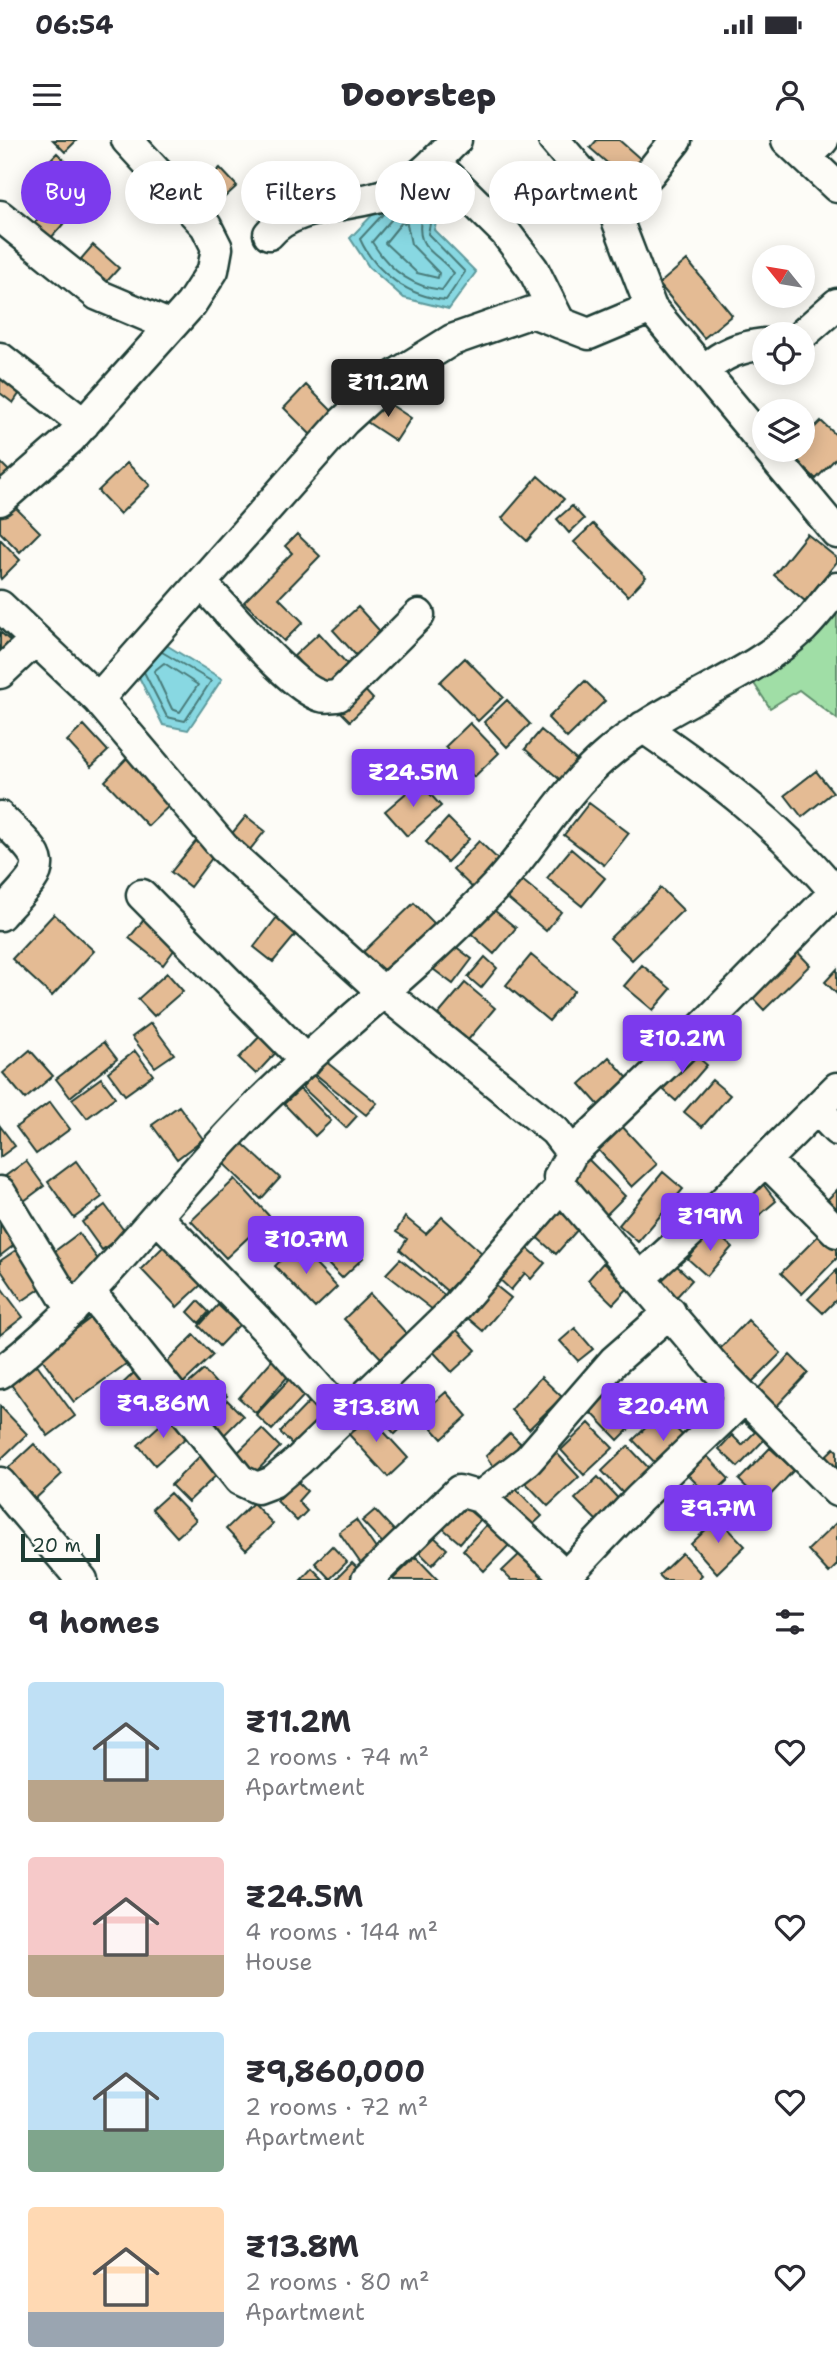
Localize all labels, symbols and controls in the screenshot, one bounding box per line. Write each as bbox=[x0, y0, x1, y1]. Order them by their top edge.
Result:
text: 06:54 bbox=[35, 7, 113, 42]
text: Doorstep bbox=[341, 73, 496, 116]
icon: menu bbox=[28, 76, 66, 114]
icon: person bbox=[771, 76, 809, 114]
chip: Buy bbox=[21, 161, 111, 224]
chip: Rent bbox=[125, 161, 227, 224]
chip: Filters bbox=[241, 161, 361, 224]
chip: New bbox=[375, 161, 475, 224]
chip: Apartment bbox=[489, 161, 662, 224]
north arrow bbox=[752, 245, 816, 308]
map controls bbox=[752, 245, 815, 462]
button: locate bbox=[752, 322, 815, 385]
pin: ₹11.2M bbox=[331, 359, 445, 419]
text: ₹11.2M bbox=[347, 367, 429, 397]
button: layers bbox=[752, 399, 815, 462]
pin: ₹24.5M bbox=[356, 750, 470, 809]
text: ₹24.5M bbox=[368, 757, 458, 787]
pin: ₹10.2M bbox=[625, 1016, 739, 1075]
text: ₹10.2M bbox=[639, 1023, 725, 1053]
pin: ₹19M bbox=[669, 1194, 751, 1253]
text: ₹19M bbox=[677, 1201, 743, 1231]
pin: ₹10.7M bbox=[249, 1216, 363, 1276]
text: ₹10.7M bbox=[264, 1224, 348, 1254]
pin: ₹9.86M bbox=[106, 1380, 220, 1440]
pin: ₹13.8M bbox=[319, 1384, 433, 1444]
pin: ₹20.4M bbox=[606, 1384, 720, 1443]
text: ₹9.86M bbox=[116, 1388, 210, 1418]
text: ₹20.4M bbox=[617, 1391, 709, 1421]
text: ₹13.8M bbox=[332, 1392, 420, 1422]
pin: ₹9.7M bbox=[669, 1486, 767, 1545]
text: ₹9.7M bbox=[680, 1493, 756, 1523]
scale bar bbox=[21, 1531, 100, 1563]
text: 20 m bbox=[32, 1533, 81, 1558]
text: 9 homes bbox=[28, 1602, 160, 1643]
icon: filters bbox=[771, 1603, 809, 1641]
text: ₹11.2M bbox=[245, 1701, 351, 1742]
icon: home bbox=[84, 1710, 168, 1794]
icon: heart bbox=[771, 1733, 809, 1771]
text: 2 rooms · 74 m² bbox=[245, 1742, 429, 1772]
text: Apartment bbox=[245, 1772, 365, 1802]
text: ₹24.5M bbox=[245, 1876, 363, 1917]
icon: home bbox=[84, 1885, 168, 1969]
icon: heart bbox=[771, 1908, 809, 1946]
text: 4 rooms · 144 m² bbox=[245, 1917, 438, 1947]
text: House bbox=[245, 1947, 313, 1977]
text: ₹9,860,000 bbox=[245, 2051, 425, 2092]
icon: home bbox=[84, 2060, 168, 2144]
icon: heart bbox=[771, 2083, 809, 2121]
text: 2 rooms · 72 m² bbox=[245, 2092, 428, 2122]
text: Apartment bbox=[245, 2122, 365, 2152]
text: ₹13.8M bbox=[245, 2226, 359, 2267]
icon: home bbox=[84, 2235, 168, 2319]
icon: heart bbox=[771, 2258, 809, 2296]
text: 2 rooms · 80 m² bbox=[245, 2267, 430, 2297]
text: Apartment bbox=[245, 2297, 365, 2327]

